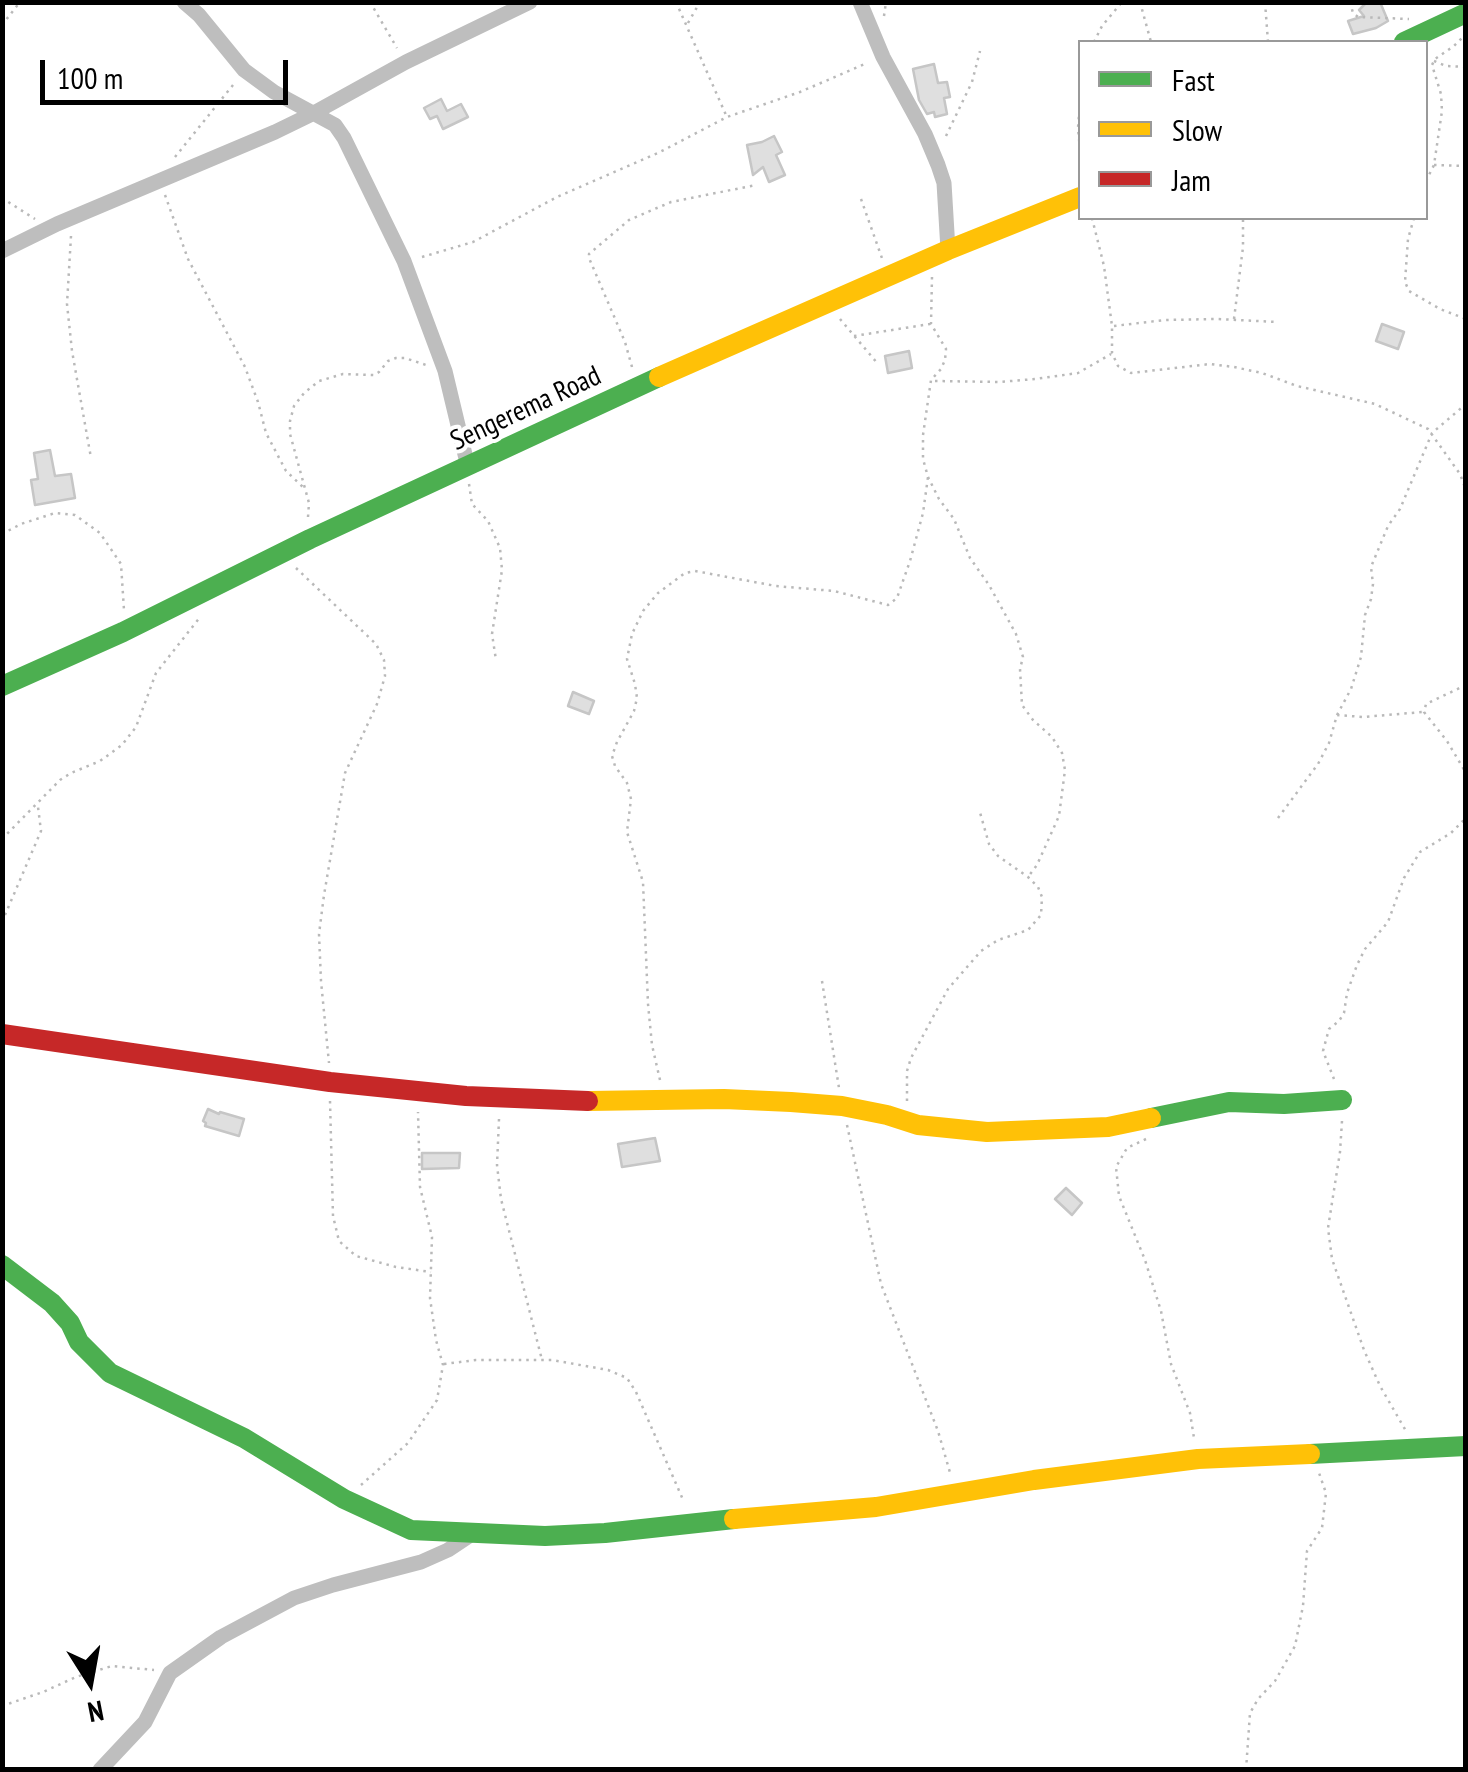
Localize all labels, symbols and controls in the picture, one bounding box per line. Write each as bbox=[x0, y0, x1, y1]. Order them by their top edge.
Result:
scale bar bbox=[45, 40, 292, 102]
legend bbox=[1078, 40, 1428, 220]
text: 100 m bbox=[57, 58, 123, 97]
text: Fast bbox=[1172, 60, 1215, 99]
text: Slow bbox=[1172, 110, 1222, 149]
text: Jam bbox=[1172, 160, 1211, 199]
street label: Sengerema Road bbox=[446, 360, 606, 458]
north arrow bbox=[40, 1632, 140, 1732]
text: N bbox=[85, 1692, 107, 1732]

